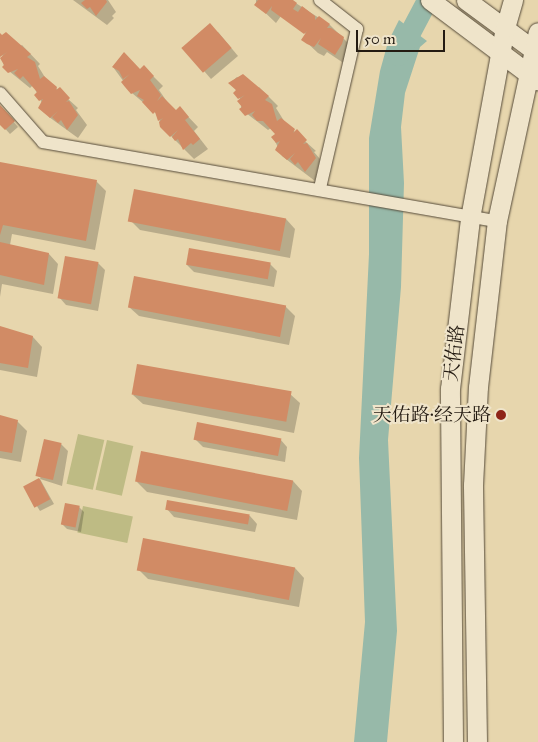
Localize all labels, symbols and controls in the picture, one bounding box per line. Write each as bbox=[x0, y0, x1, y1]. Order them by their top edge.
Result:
scale bar bbox=[358, 20, 447, 52]
text: 50 m bbox=[364, 30, 396, 48]
street label: 天佑路 bbox=[439, 323, 469, 383]
place label: 天佑路·经天路 bbox=[373, 404, 491, 426]
marker: 天佑路·经天路 bbox=[495, 409, 507, 421]

